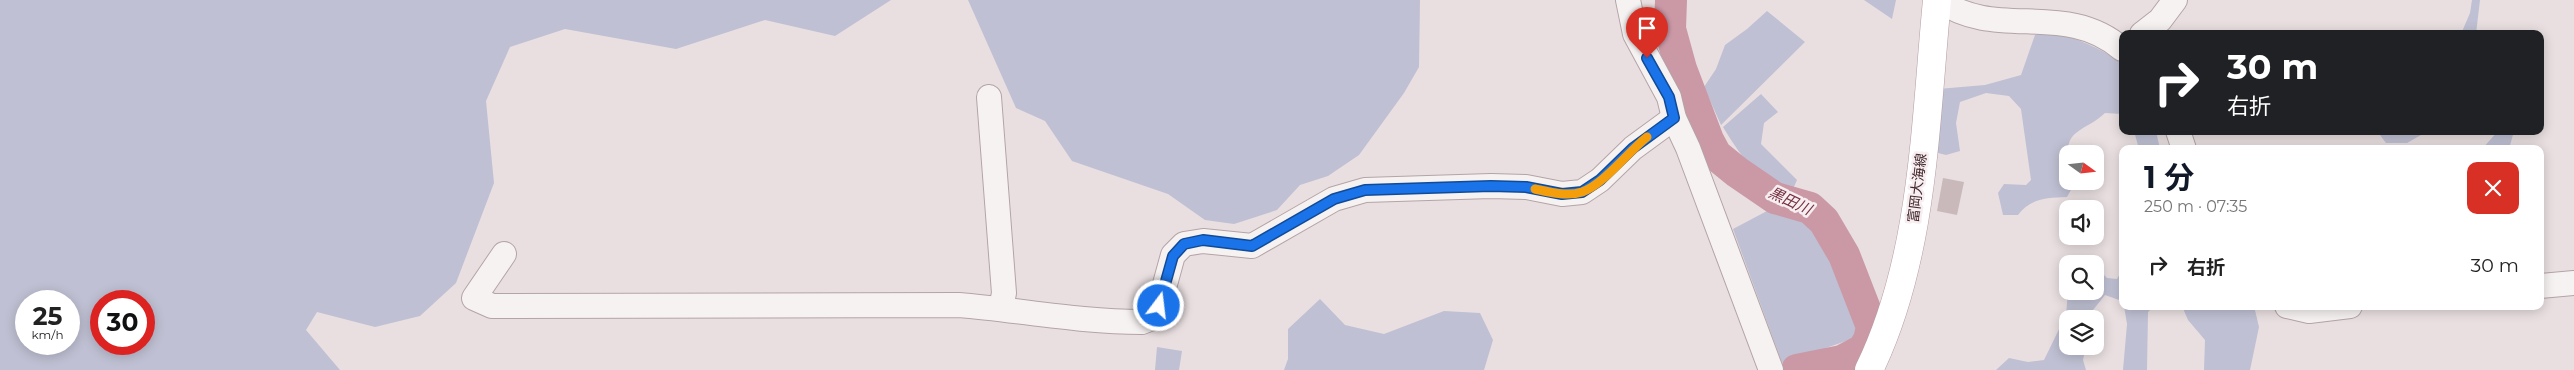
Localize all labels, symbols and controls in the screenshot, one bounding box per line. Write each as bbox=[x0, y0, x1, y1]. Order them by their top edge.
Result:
pin bbox=[1626, 7, 1668, 58]
icon: arrive bbox=[1633, 14, 1661, 42]
text: 30 m bbox=[2227, 45, 2318, 88]
icon: right bbox=[2144, 50, 2209, 115]
text: 右折 bbox=[2227, 93, 2271, 120]
north arrow bbox=[2059, 145, 2104, 190]
map controls bbox=[2059, 145, 2104, 355]
street label: 富岡大海線 bbox=[1904, 152, 1930, 224]
text: 1 分 bbox=[2144, 159, 2194, 196]
button: close bbox=[2467, 162, 2519, 214]
water label: 黒田川 bbox=[1766, 182, 1816, 220]
text: 250 m · 07:35 bbox=[2144, 197, 2247, 216]
button: sound bbox=[2059, 200, 2104, 245]
icon: right bbox=[2144, 251, 2172, 279]
text: 30 m bbox=[2471, 254, 2519, 277]
button: search bbox=[2059, 255, 2104, 300]
text: 右折 bbox=[2187, 256, 2225, 279]
position arrow bbox=[1132, 279, 1184, 331]
speed limit sign: 30 bbox=[90, 290, 155, 355]
text: 25 bbox=[33, 301, 62, 331]
button: layers bbox=[2059, 310, 2104, 355]
text: km/h bbox=[31, 327, 64, 342]

